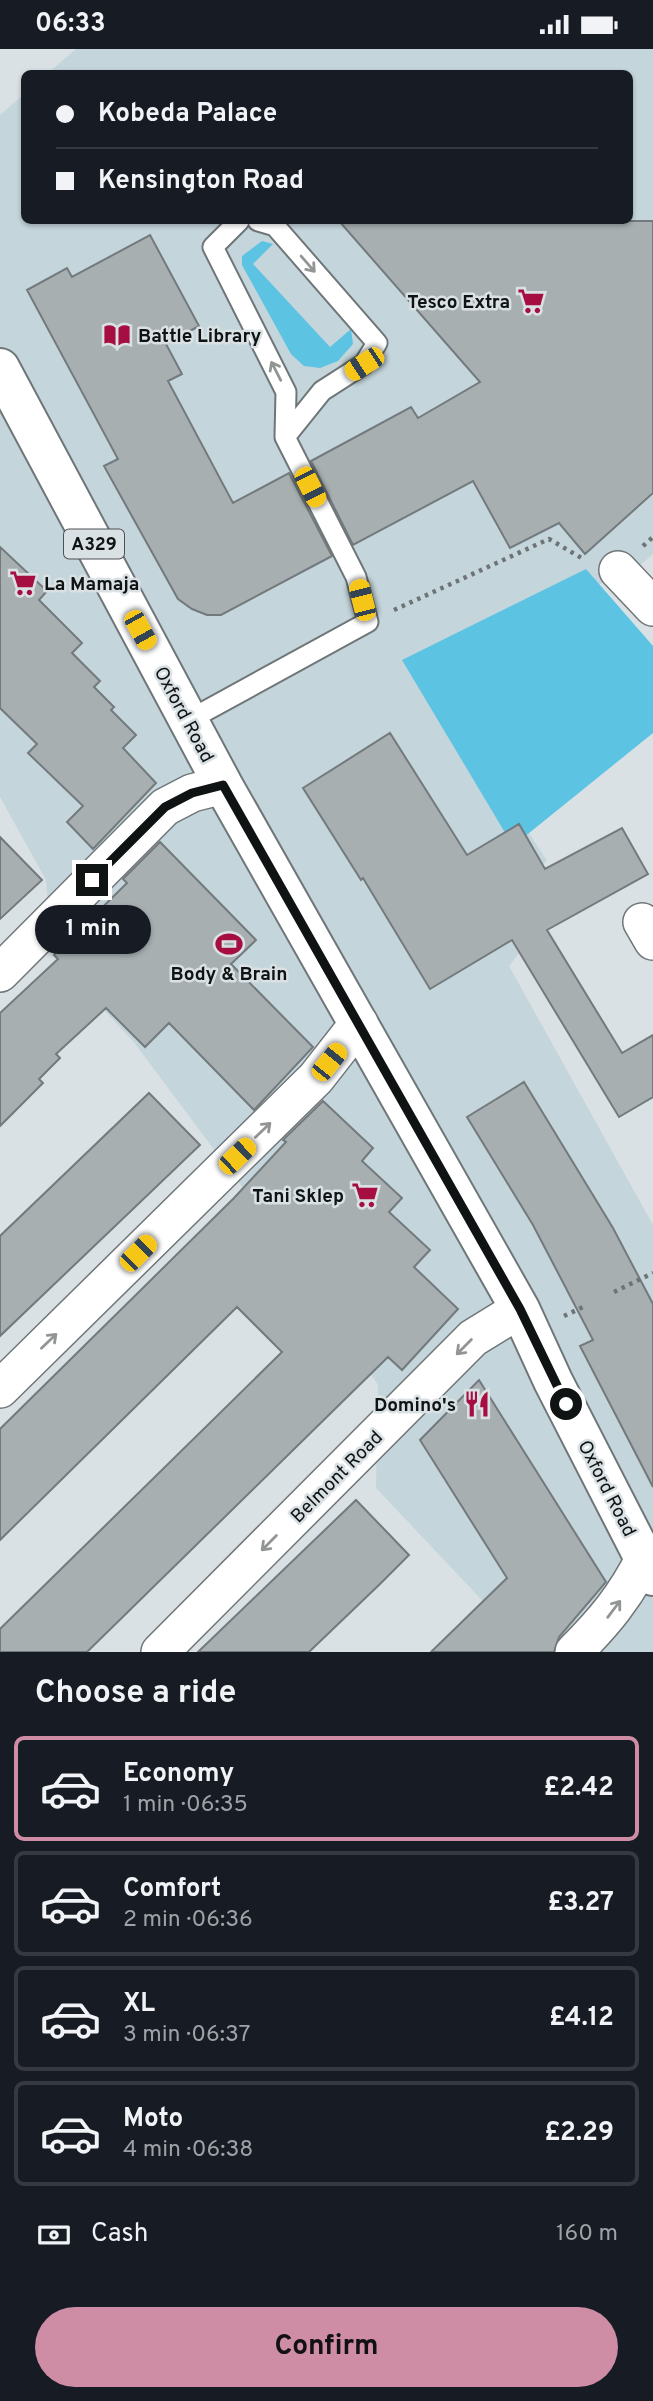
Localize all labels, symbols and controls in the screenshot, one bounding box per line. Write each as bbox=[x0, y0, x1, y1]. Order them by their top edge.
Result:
text: 06:33 bbox=[35, 8, 106, 41]
text: Kobeda Palace bbox=[98, 98, 277, 131]
text: Kensington Road bbox=[98, 165, 304, 198]
one-way arrow bbox=[300, 255, 316, 273]
supermarket icon: Tesco Extra bbox=[516, 286, 546, 316]
place label: Tesco Extra bbox=[407, 291, 510, 315]
library icon: Battle Library bbox=[102, 320, 132, 350]
place label: Battle Library bbox=[138, 325, 261, 349]
car bbox=[341, 344, 388, 384]
one-way arrow bbox=[269, 361, 283, 382]
car bbox=[292, 464, 329, 510]
road number: A329 bbox=[64, 529, 124, 558]
supermarket icon: La Mamaja bbox=[8, 568, 38, 598]
place label: La Mamaja bbox=[44, 573, 139, 597]
car bbox=[347, 577, 378, 623]
car bbox=[121, 607, 160, 653]
street label: Oxford Road bbox=[148, 663, 219, 767]
route end bbox=[76, 864, 108, 896]
callout: 1 min bbox=[34, 905, 150, 953]
text: 1 min bbox=[65, 915, 121, 944]
sports icon: Body & Brain bbox=[214, 929, 244, 959]
place label: Body & Brain bbox=[171, 963, 287, 987]
car bbox=[308, 1039, 351, 1085]
one-way arrow bbox=[255, 1122, 272, 1139]
car bbox=[215, 1134, 260, 1178]
supermarket icon: Tani Sklep bbox=[350, 1180, 380, 1210]
place label: Tani Sklep bbox=[252, 1185, 344, 1209]
car bbox=[116, 1231, 161, 1275]
one-way arrow bbox=[40, 1333, 57, 1350]
one-way arrow bbox=[455, 1338, 472, 1355]
route start bbox=[550, 1388, 582, 1420]
restaurant icon: Domino's bbox=[462, 1389, 492, 1419]
place label: Domino's bbox=[374, 1394, 456, 1418]
street label: Belmont Road bbox=[286, 1426, 389, 1529]
street label: Oxford Road bbox=[572, 1437, 641, 1541]
one-way arrow bbox=[261, 1535, 278, 1552]
one-way arrow bbox=[607, 1600, 621, 1619]
text: Choose a ride bbox=[35, 1674, 236, 1714]
icon: car bbox=[39, 1757, 102, 1820]
text: Economy bbox=[123, 1758, 234, 1791]
text: £2.42 bbox=[543, 1772, 614, 1805]
text: 1 min · 06:35 bbox=[123, 1791, 248, 1820]
icon: car bbox=[39, 1872, 102, 1935]
text: Comfort bbox=[123, 1873, 221, 1906]
text: £3.27 bbox=[547, 1887, 614, 1920]
text: 2 min · 06:36 bbox=[123, 1906, 253, 1935]
icon: car bbox=[39, 1987, 102, 2050]
text: XL bbox=[123, 1988, 155, 2021]
text: £4.12 bbox=[549, 2002, 614, 2035]
text: 3 min · 06:37 bbox=[123, 2021, 251, 2050]
icon: car bbox=[39, 2102, 102, 2165]
text: Moto bbox=[123, 2103, 183, 2136]
text: £2.29 bbox=[544, 2117, 614, 2150]
text: 4 min · 06:38 bbox=[123, 2136, 253, 2165]
icon: cash bbox=[35, 2216, 73, 2254]
text: Cash bbox=[91, 2218, 148, 2251]
text: 160 m bbox=[556, 2220, 618, 2249]
button: Confirm bbox=[35, 2307, 618, 2387]

